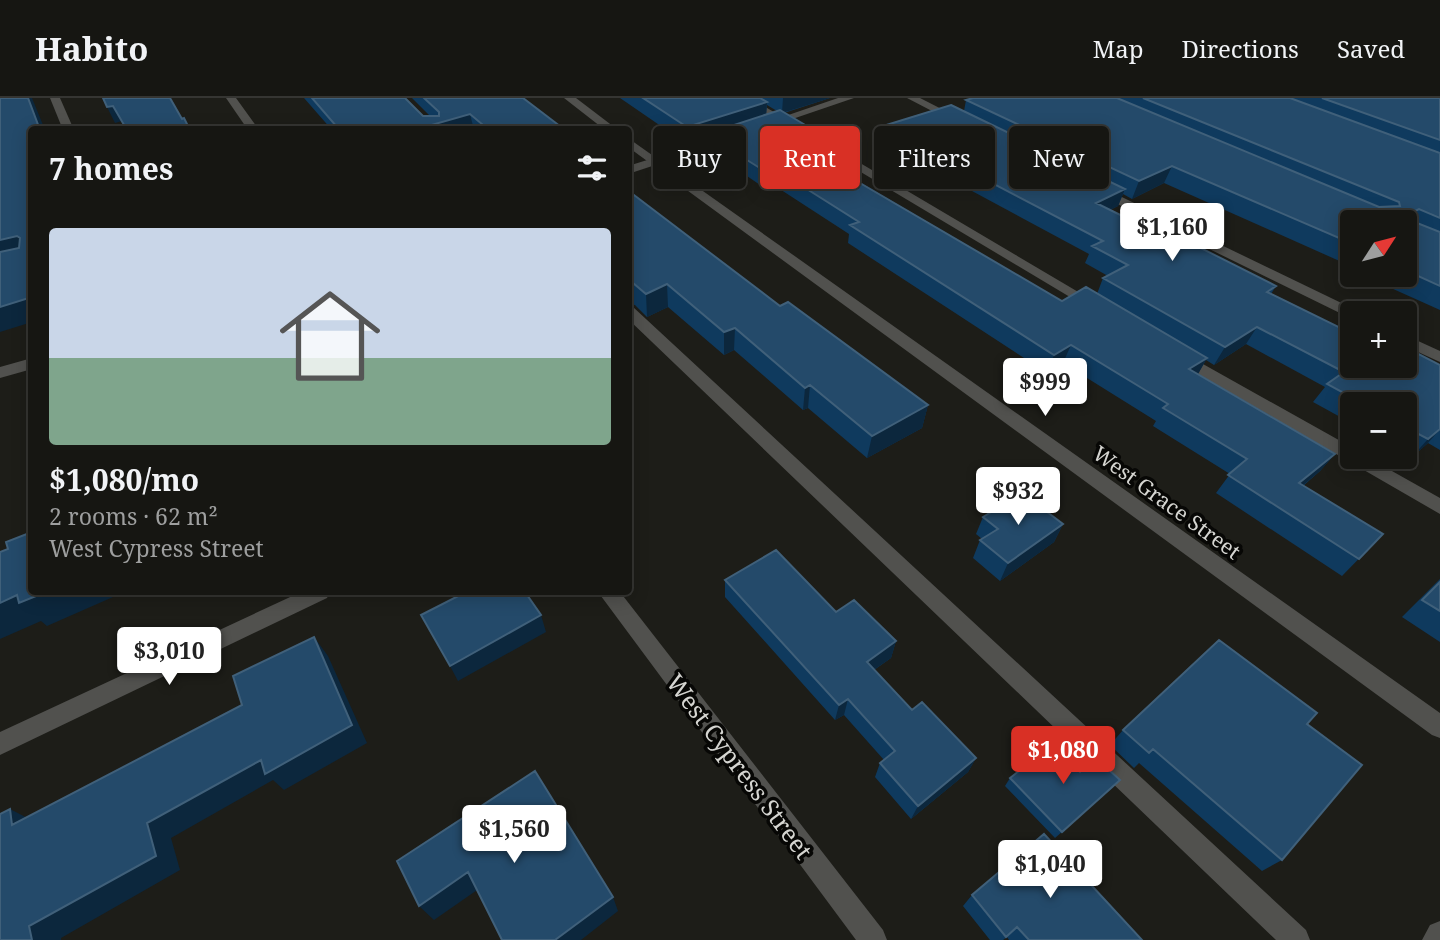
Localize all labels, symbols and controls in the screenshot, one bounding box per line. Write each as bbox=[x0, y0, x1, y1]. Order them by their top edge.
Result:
text: Habito bbox=[35, 26, 149, 71]
text: Map bbox=[1093, 32, 1144, 65]
text: Directions bbox=[1182, 32, 1299, 65]
text: Saved bbox=[1337, 32, 1405, 65]
chip: Buy bbox=[653, 126, 746, 189]
chip: Rent bbox=[760, 126, 860, 189]
chip: Filters bbox=[874, 126, 995, 189]
chip: New bbox=[1009, 126, 1109, 189]
text: 7 homes bbox=[49, 148, 173, 189]
icon: filters bbox=[573, 149, 611, 187]
pin: $1,160 bbox=[1115, 204, 1229, 263]
text: $1,160 bbox=[1136, 210, 1208, 242]
north arrow bbox=[1340, 210, 1418, 287]
map controls bbox=[1340, 210, 1417, 469]
icon: home bbox=[267, 273, 393, 399]
button: + bbox=[1340, 301, 1417, 378]
pin: $999 bbox=[1004, 358, 1086, 418]
text: $999 bbox=[1019, 365, 1071, 397]
button: − bbox=[1340, 392, 1417, 469]
street label: West Grace Street bbox=[1088, 439, 1246, 565]
text: $1,080/mo bbox=[49, 459, 199, 500]
pin: $932 bbox=[977, 468, 1059, 527]
text: $932 bbox=[992, 474, 1044, 506]
text: 2 rooms · 62 m² bbox=[49, 500, 218, 532]
text: West Cypress Street bbox=[49, 532, 264, 564]
pin: $3,010 bbox=[112, 628, 226, 687]
text: $3,010 bbox=[133, 634, 205, 666]
street label: West Cypress Street bbox=[659, 667, 821, 865]
pin: $1,080 bbox=[1006, 726, 1120, 786]
text: $1,080 bbox=[1027, 733, 1099, 765]
pin: $1,560 bbox=[457, 806, 571, 865]
text: $1,560 bbox=[478, 812, 550, 844]
pin: $1,040 bbox=[993, 840, 1107, 900]
text: $1,040 bbox=[1014, 847, 1086, 879]

